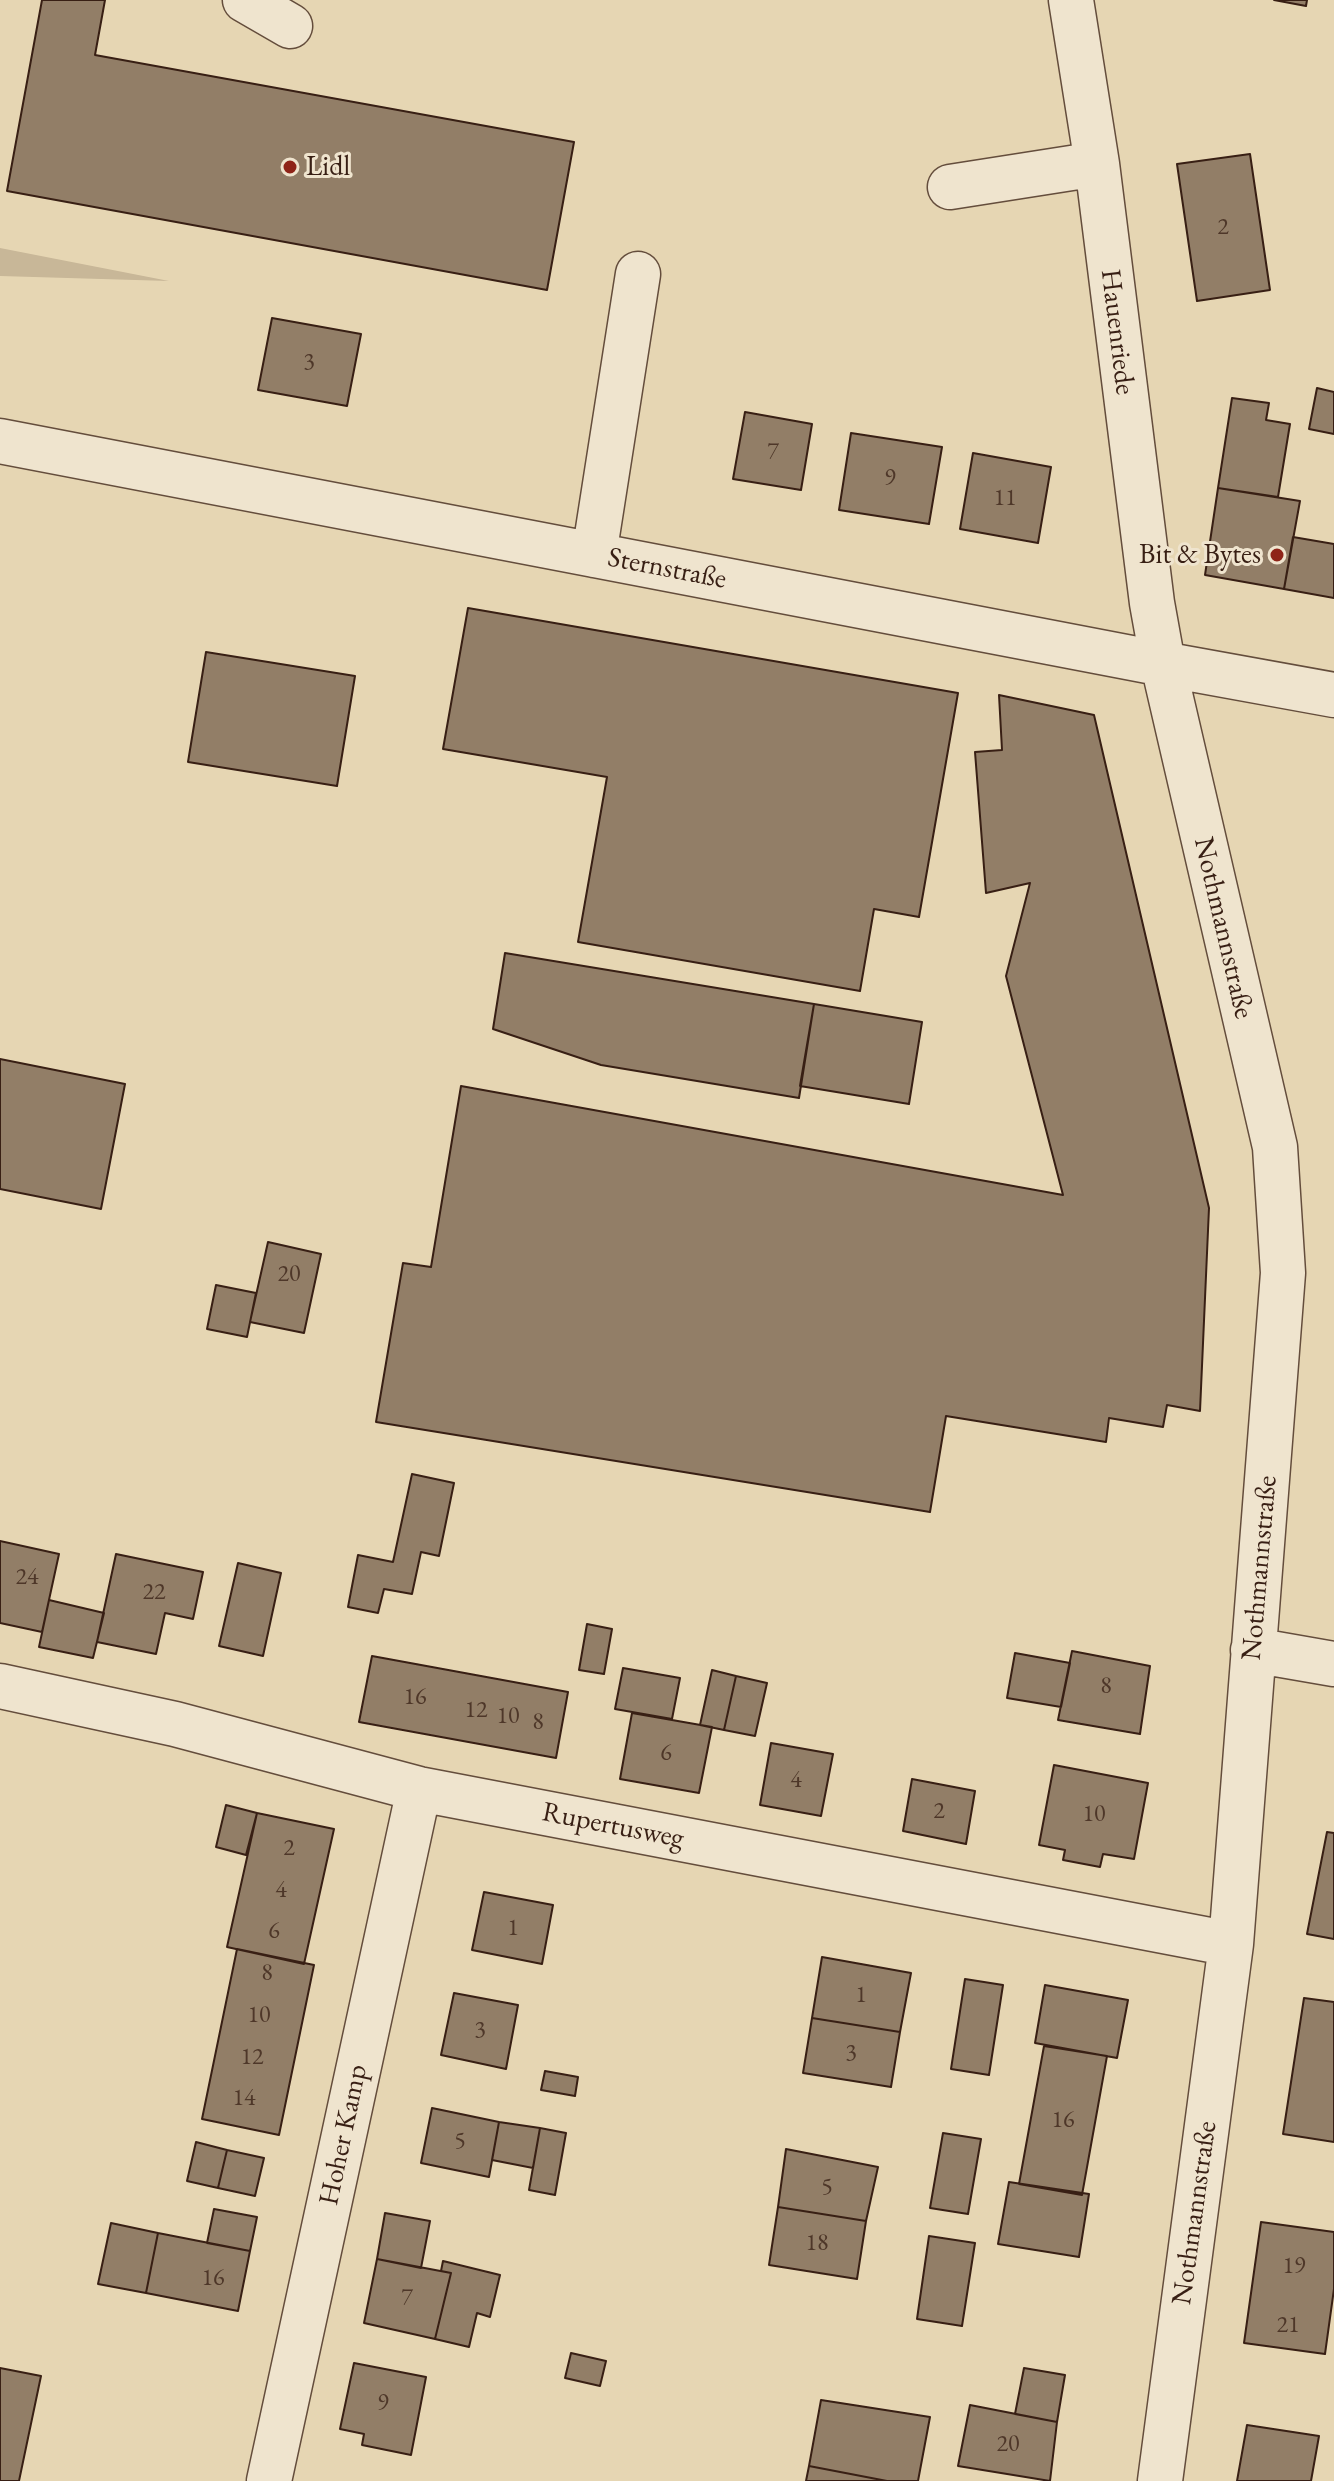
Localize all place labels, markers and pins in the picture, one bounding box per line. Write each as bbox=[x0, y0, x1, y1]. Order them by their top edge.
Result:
place label: Lidl bbox=[306, 150, 350, 184]
marker: Lidl bbox=[281, 158, 299, 176]
place label: Bit & Bytes bbox=[1139, 538, 1261, 572]
marker: Bit & Bytes bbox=[1268, 546, 1286, 564]

